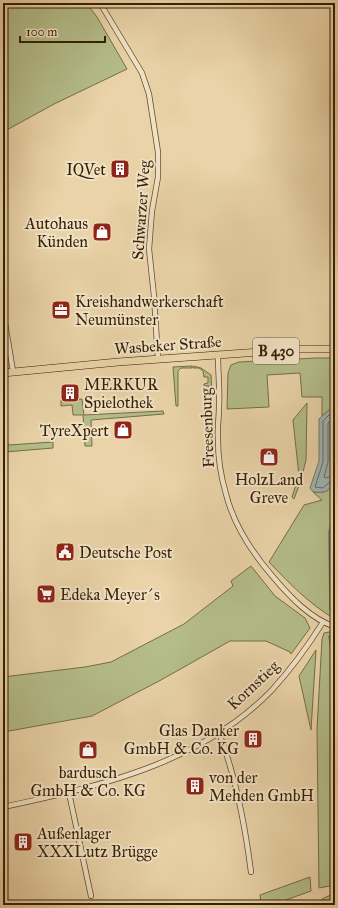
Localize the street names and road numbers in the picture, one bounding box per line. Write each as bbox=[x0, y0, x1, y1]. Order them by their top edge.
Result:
street label: Schwarzer Weg bbox=[128, 159, 155, 261]
street label: Wasbeker Straße bbox=[114, 332, 223, 358]
road number: B 430 bbox=[253, 338, 299, 364]
street label: Freesenburg bbox=[196, 387, 219, 468]
street label: Kornstieg bbox=[223, 656, 284, 714]

